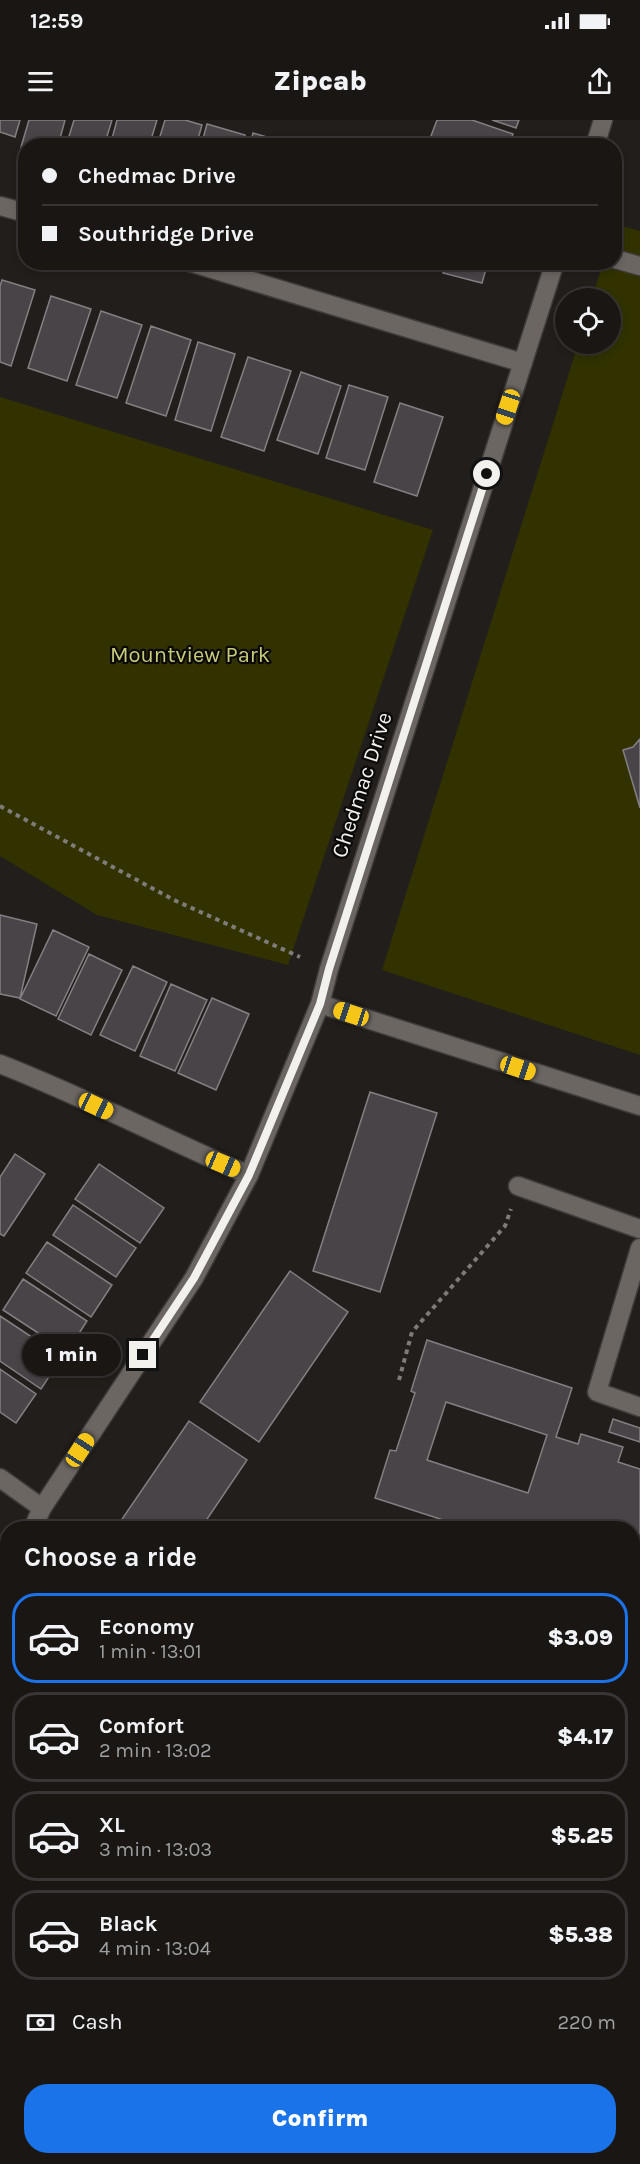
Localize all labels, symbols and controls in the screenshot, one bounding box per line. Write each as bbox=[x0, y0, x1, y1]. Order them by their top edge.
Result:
text: 12:59 bbox=[30, 8, 83, 34]
icon: menu bbox=[24, 65, 57, 98]
text: Zipcab bbox=[273, 65, 367, 97]
icon: share bbox=[583, 65, 616, 98]
text: Chedmac Drive bbox=[78, 163, 236, 189]
text: Southridge Drive bbox=[78, 221, 254, 247]
map controls bbox=[555, 288, 621, 354]
button: locate bbox=[555, 288, 621, 354]
car bbox=[494, 387, 522, 427]
route start bbox=[473, 460, 500, 487]
park label: Mountview Park bbox=[110, 642, 270, 668]
street label: Chedmac Drive bbox=[326, 709, 398, 861]
car bbox=[331, 1000, 371, 1028]
car bbox=[498, 1054, 538, 1082]
car bbox=[76, 1090, 116, 1122]
car bbox=[203, 1149, 243, 1179]
callout: 1 min bbox=[23, 1334, 122, 1376]
route end bbox=[129, 1341, 156, 1368]
text: 1 min bbox=[45, 1343, 98, 1366]
car bbox=[63, 1430, 97, 1470]
text: Choose a ride bbox=[24, 1541, 197, 1573]
icon: car bbox=[27, 1611, 81, 1665]
text: Economy bbox=[99, 1614, 194, 1640]
text: $3.09 bbox=[548, 1625, 613, 1651]
text: 1 min · 13:01 bbox=[99, 1640, 202, 1663]
icon: car bbox=[27, 1710, 81, 1764]
text: Comfort bbox=[99, 1713, 184, 1739]
text: $4.17 bbox=[557, 1724, 613, 1750]
text: 2 min · 13:02 bbox=[99, 1739, 212, 1762]
icon: car bbox=[27, 1809, 81, 1863]
text: XL bbox=[99, 1812, 125, 1838]
text: $5.25 bbox=[551, 1823, 613, 1849]
text: 3 min · 13:03 bbox=[99, 1838, 212, 1861]
icon: car bbox=[27, 1908, 81, 1962]
text: Black bbox=[99, 1911, 158, 1937]
text: $5.38 bbox=[548, 1922, 613, 1948]
text: 4 min · 13:04 bbox=[99, 1937, 211, 1960]
icon: cash bbox=[24, 2006, 57, 2039]
text: Cash bbox=[72, 2009, 122, 2035]
text: 220 m bbox=[557, 2011, 616, 2034]
button: Confirm bbox=[24, 2084, 616, 2153]

